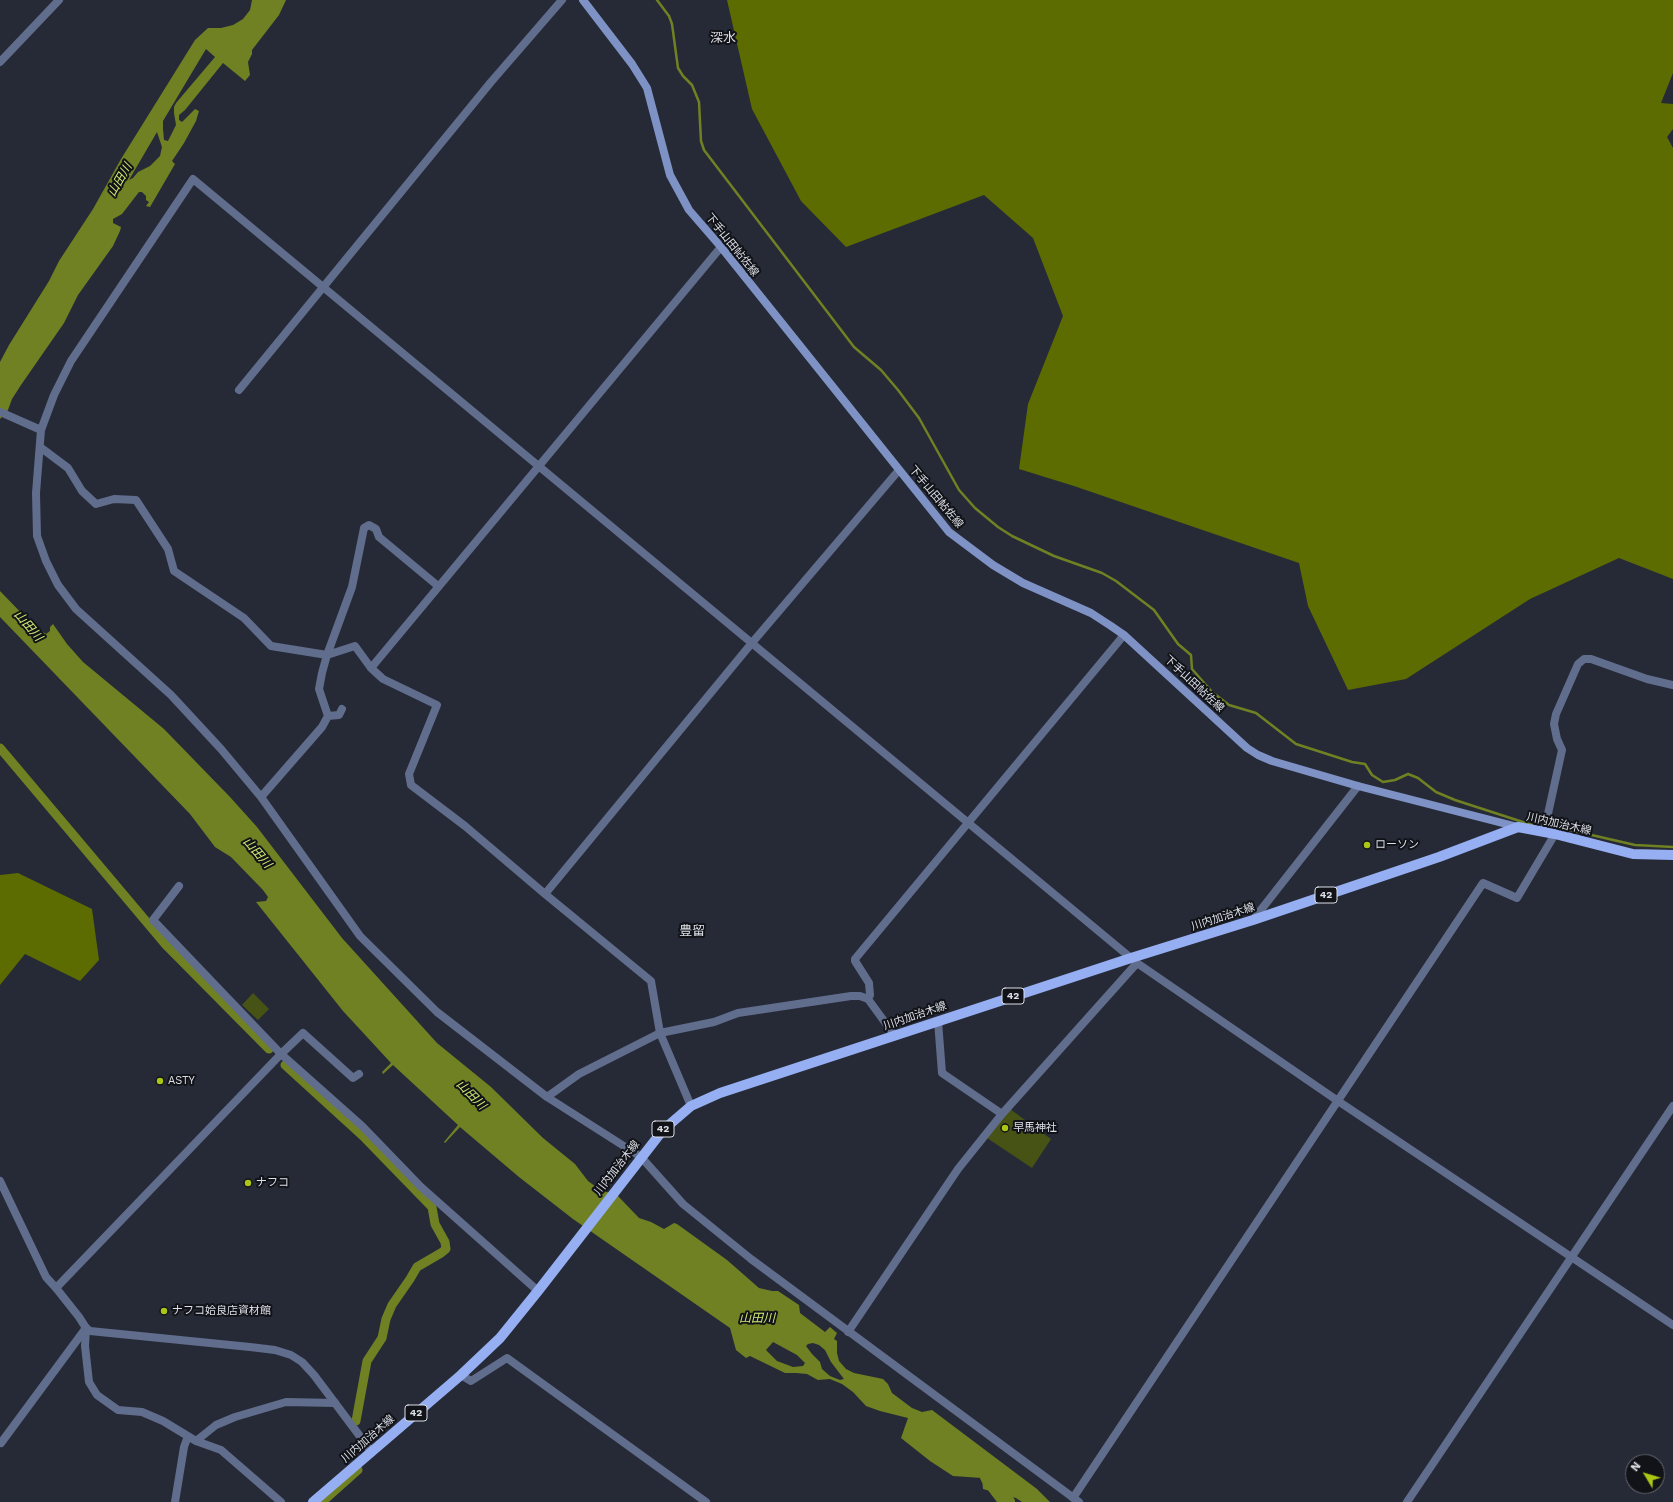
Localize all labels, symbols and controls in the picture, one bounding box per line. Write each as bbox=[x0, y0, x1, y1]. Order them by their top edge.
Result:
district label: 深水 bbox=[710, 30, 736, 46]
water label: 山田川 bbox=[105, 161, 135, 199]
street label: 下手山田帖佐線 bbox=[703, 211, 761, 279]
street label: 下手山田帖佐線 bbox=[906, 463, 966, 531]
water label: 山田川 bbox=[11, 608, 45, 644]
street label: 下手山田帖佐線 bbox=[1161, 653, 1227, 715]
street label: 川内加治木線 bbox=[1525, 810, 1593, 838]
water label: 山田川 bbox=[240, 835, 274, 871]
place label: ローソン bbox=[1375, 838, 1419, 852]
marker: ローソン bbox=[1362, 840, 1372, 850]
road number: 42 bbox=[1315, 887, 1337, 903]
street label: 川内加治木線 bbox=[1190, 901, 1256, 933]
district label: 豊留 bbox=[679, 923, 705, 939]
road number: 42 bbox=[1002, 988, 1024, 1004]
street label: 川内加治木線 bbox=[882, 999, 948, 1033]
place label: ASTY bbox=[168, 1074, 195, 1088]
marker: ASTY bbox=[155, 1076, 165, 1086]
water label: 山田川 bbox=[453, 1077, 489, 1113]
road number: 42 bbox=[652, 1121, 674, 1137]
place label: 早馬神社 bbox=[1013, 1121, 1057, 1135]
marker: 早馬神社 bbox=[1000, 1123, 1010, 1133]
street label: 川内加治木線 bbox=[591, 1138, 643, 1198]
place label: ナフコ bbox=[256, 1176, 289, 1190]
marker: ナフコ bbox=[243, 1178, 253, 1188]
place label: ナフコ姶良店資材館 bbox=[172, 1304, 271, 1318]
marker: ナフコ姶良店資材館 bbox=[159, 1306, 169, 1316]
water label: 山田川 bbox=[739, 1311, 775, 1325]
road number: 42 bbox=[405, 1405, 427, 1421]
street label: 川内加治木線 bbox=[339, 1412, 397, 1466]
north arrow bbox=[1625, 1454, 1665, 1494]
text: N bbox=[1628, 1460, 1644, 1474]

